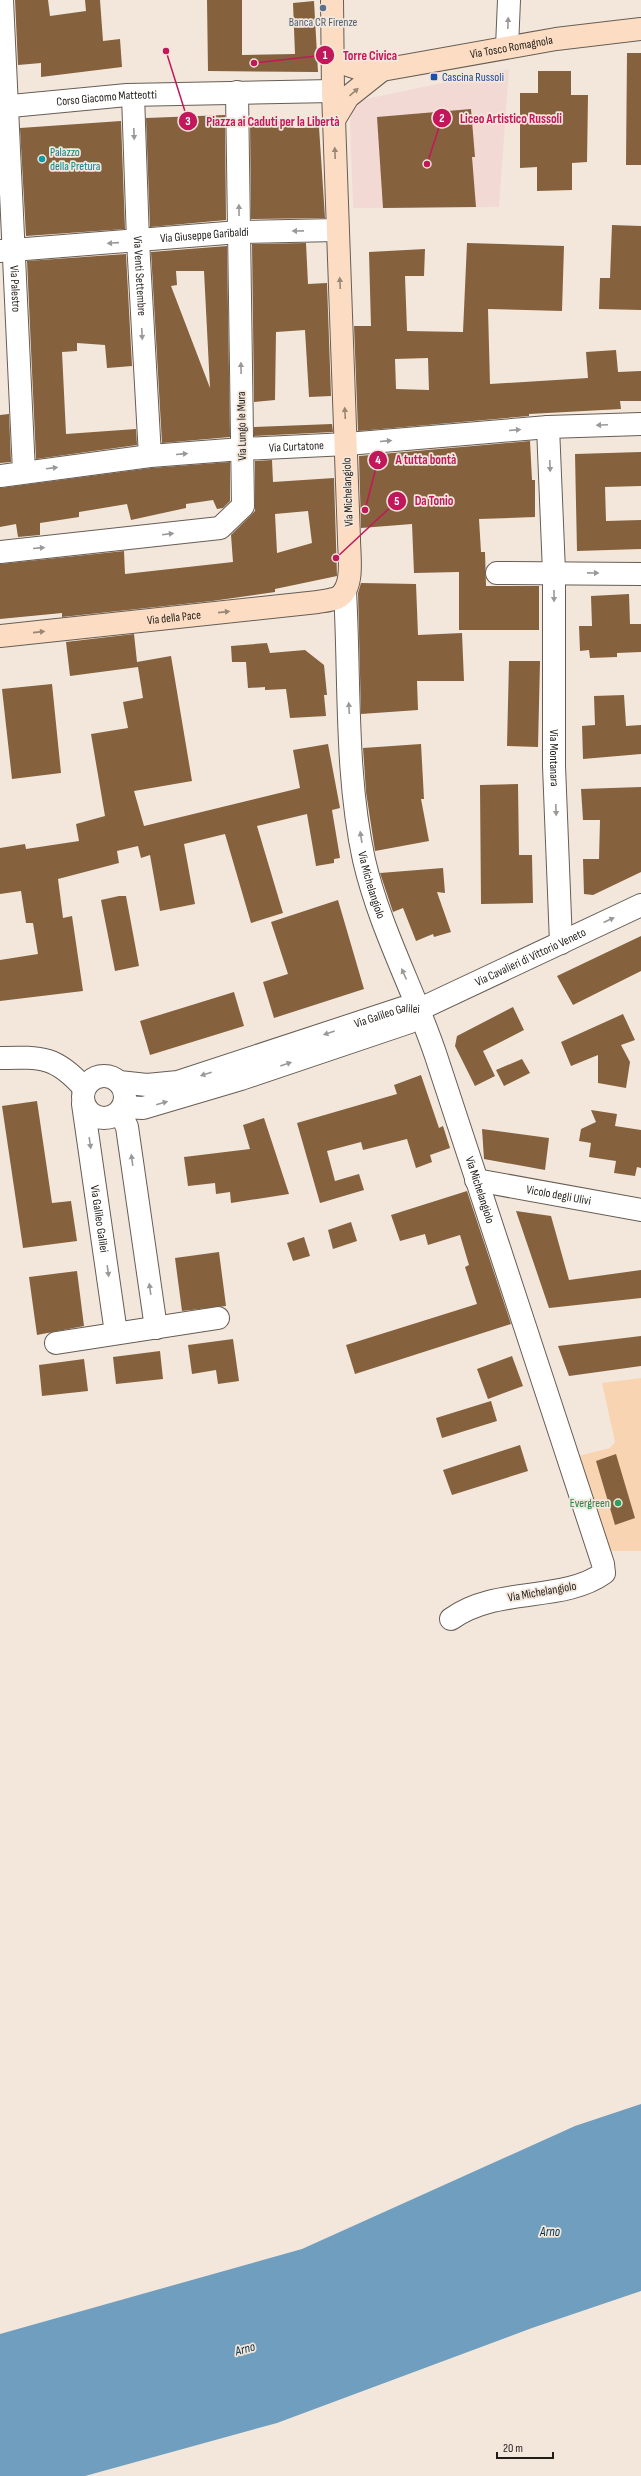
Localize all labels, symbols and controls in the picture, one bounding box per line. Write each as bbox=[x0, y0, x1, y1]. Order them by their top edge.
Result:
marker: Banca CR Firenze bbox=[318, 3, 328, 13]
place label: Banca CR Firenze bbox=[289, 15, 358, 30]
one-way arrow bbox=[505, 16, 511, 29]
street label: Via Tosco Romagnola bbox=[469, 32, 554, 62]
callout: Torre Civica bbox=[315, 43, 405, 68]
text: 1 bbox=[323, 48, 328, 63]
text: Torre Civica bbox=[343, 48, 397, 64]
place label: Cascina Russoli bbox=[442, 70, 504, 85]
marker: Cascina Russoli bbox=[429, 72, 439, 82]
street label: Corso Giacomo Matteotti bbox=[56, 87, 157, 109]
one-way arrow bbox=[349, 87, 359, 97]
callout: Liceo Artistico Russoli bbox=[432, 106, 570, 131]
callout: Piazza ai Caduti per la Libertà bbox=[178, 109, 347, 134]
text: 2 bbox=[439, 111, 445, 126]
text: Liceo Artistico Russoli bbox=[460, 111, 562, 127]
text: 3 bbox=[185, 114, 191, 129]
text: Piazza ai Caduti per la Libertà bbox=[206, 114, 340, 130]
one-way arrow bbox=[131, 128, 137, 141]
place label: Palazzo della Pretura bbox=[50, 145, 101, 174]
one-way arrow bbox=[332, 146, 338, 159]
marker: Palazzo della Pretura bbox=[37, 154, 47, 164]
one-way arrow bbox=[235, 204, 242, 216]
street label: Via Giuseppe Garibaldi bbox=[160, 224, 249, 246]
one-way arrow bbox=[291, 228, 304, 234]
street label: Via Venti Settembre bbox=[130, 236, 150, 316]
one-way arrow bbox=[107, 240, 119, 247]
street label: Via Palestro bbox=[7, 265, 24, 313]
one-way arrow bbox=[336, 277, 343, 289]
one-way arrow bbox=[139, 328, 146, 340]
one-way arrow bbox=[238, 361, 244, 374]
street label: Via Lungo le Mura bbox=[234, 391, 250, 461]
one-way arrow bbox=[342, 407, 349, 419]
one-way arrow bbox=[596, 422, 608, 429]
one-way arrow bbox=[509, 427, 521, 434]
street label: Via Curtatone bbox=[268, 438, 325, 455]
one-way arrow bbox=[380, 438, 392, 444]
callout: A tutta bontà bbox=[368, 447, 465, 472]
one-way arrow bbox=[176, 450, 188, 457]
text: A tutta bontà bbox=[395, 452, 456, 468]
text: 4 bbox=[375, 453, 381, 468]
street label: Via Michelangiolo bbox=[339, 457, 357, 527]
one-way arrow bbox=[547, 460, 553, 473]
one-way arrow bbox=[46, 465, 59, 471]
callout: Da Tonio bbox=[387, 488, 461, 513]
text: Da Tonio bbox=[415, 493, 454, 509]
text: 5 bbox=[394, 494, 400, 509]
one-way arrow bbox=[162, 531, 174, 537]
one-way arrow bbox=[33, 545, 45, 552]
one-way arrow bbox=[587, 570, 600, 576]
one-way arrow bbox=[551, 590, 557, 603]
street label: Via della Pace bbox=[146, 607, 202, 628]
one-way arrow bbox=[218, 609, 230, 615]
one-way arrow bbox=[33, 629, 45, 635]
one-way arrow bbox=[345, 702, 352, 714]
street label: Via Montanara bbox=[546, 729, 562, 787]
one-way arrow bbox=[553, 804, 559, 817]
one-way arrow bbox=[358, 831, 364, 843]
street label: Via Michelangiolo bbox=[355, 850, 389, 921]
one-way arrow bbox=[603, 917, 615, 923]
street label: Via Cavalieri di Vittorio Veneto bbox=[473, 925, 588, 990]
one-way arrow bbox=[401, 967, 407, 979]
street label: Via Galileo Galilei bbox=[352, 1000, 420, 1031]
one-way arrow bbox=[323, 1030, 335, 1036]
one-way arrow bbox=[280, 1061, 292, 1067]
one-way arrow bbox=[200, 1071, 212, 1077]
one-way arrow bbox=[156, 1100, 168, 1106]
one-way arrow bbox=[87, 1136, 93, 1149]
one-way arrow bbox=[129, 1154, 135, 1166]
street label: Via Michelangiolo bbox=[462, 1154, 498, 1225]
street label: Vicolo degli Ulivi bbox=[525, 1182, 592, 1208]
street label: Via Galileo Galilei bbox=[87, 1184, 112, 1254]
one-way arrow bbox=[105, 1265, 111, 1277]
one-way arrow bbox=[147, 1283, 153, 1295]
place label: Evergreen bbox=[570, 1496, 610, 1511]
marker: Evergreen bbox=[613, 1498, 623, 1508]
street label: Via Michelangiolo bbox=[506, 1579, 578, 1605]
water label: Arno bbox=[539, 2224, 561, 2240]
water label: Arno bbox=[232, 2338, 258, 2360]
scale bar bbox=[497, 2434, 553, 2460]
text: 20 m bbox=[503, 2441, 523, 2456]

